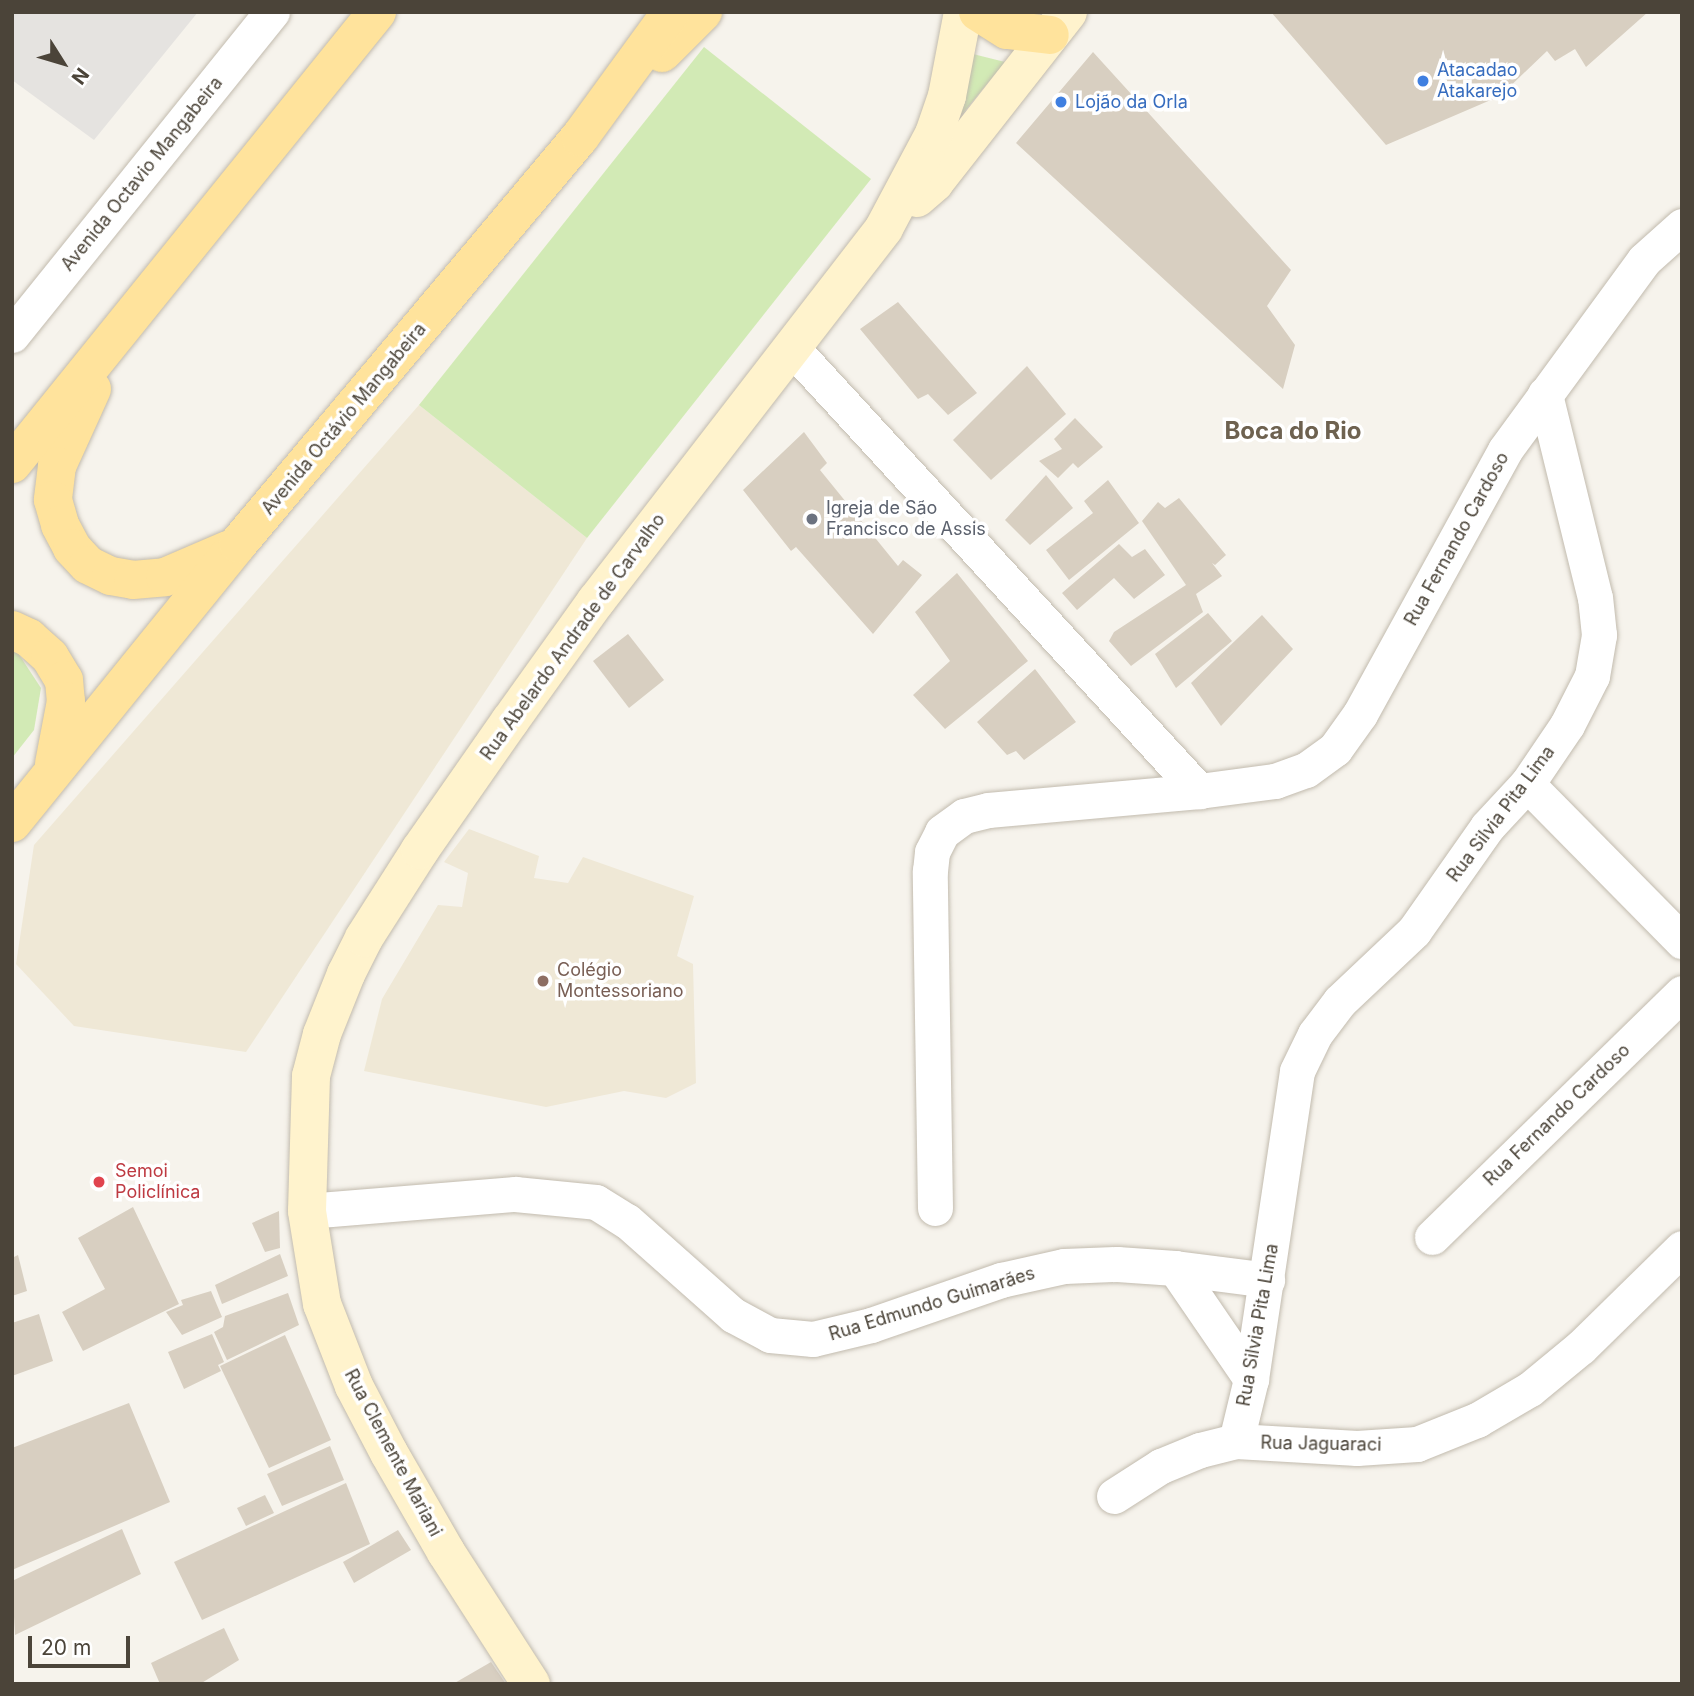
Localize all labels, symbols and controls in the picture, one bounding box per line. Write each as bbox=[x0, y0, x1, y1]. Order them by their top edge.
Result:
north arrow bbox=[28, 28, 98, 98]
place label: Atacadao Atakarejo bbox=[1437, 60, 1518, 102]
text: N bbox=[67, 63, 94, 89]
street label: Avenida Octavio Mangabeira bbox=[57, 72, 227, 276]
marker: Atacadao Atakarejo bbox=[1415, 73, 1431, 89]
place label: Lojão da Orla bbox=[1075, 91, 1188, 113]
marker: Lojão da Orla bbox=[1053, 94, 1069, 110]
street label: Avenida Octávio Mangabeira bbox=[257, 319, 431, 519]
district label: Boca do Rio bbox=[1224, 417, 1362, 445]
street label: Rua Fernando Cardoso bbox=[1400, 449, 1514, 629]
place label: Igreja de São Francisco de Assis bbox=[826, 498, 986, 540]
street label: Rua Abelardo Andrade de Carvalho bbox=[476, 509, 670, 765]
marker: Igreja de São Francisco de Assis bbox=[804, 511, 820, 527]
street label: Rua Silvia Pita Lima bbox=[1443, 742, 1559, 886]
place label: Colégio Montessoriano bbox=[557, 960, 684, 1002]
marker: Colégio Montessoriano bbox=[535, 973, 551, 989]
street label: Rua Fernando Cardoso bbox=[1479, 1040, 1635, 1190]
place label: Semoi Policlínica bbox=[115, 1161, 200, 1204]
marker: Semoi Policlínica bbox=[89, 1172, 109, 1192]
street label: Rua Silvia Pita Lima bbox=[1233, 1242, 1283, 1408]
street label: Rua Edmundo Guimarães bbox=[826, 1262, 1038, 1346]
street label: Rua Clemente Mariani bbox=[340, 1366, 446, 1540]
street label: Rua Jaguaraci bbox=[1260, 1432, 1382, 1456]
scale bar bbox=[32, 1622, 133, 1666]
text: 20 m bbox=[41, 1635, 91, 1660]

